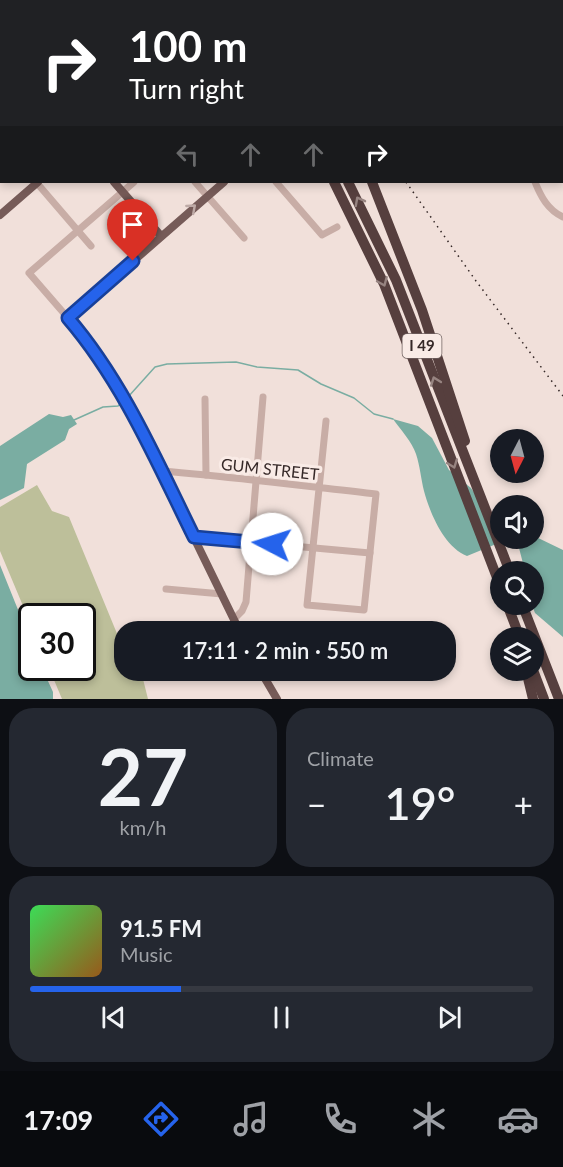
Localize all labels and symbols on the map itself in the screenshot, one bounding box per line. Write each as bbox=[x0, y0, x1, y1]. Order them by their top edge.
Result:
one-way arrow bbox=[355, 197, 366, 208]
pin bbox=[107, 199, 158, 261]
one-way arrow bbox=[185, 204, 196, 215]
one-way arrow bbox=[375, 276, 387, 287]
road number: I 49 bbox=[402, 334, 442, 358]
one-way arrow bbox=[429, 376, 442, 387]
north arrow bbox=[490, 429, 544, 483]
street label: GUM STREET bbox=[220, 454, 321, 483]
one-way arrow bbox=[446, 458, 459, 468]
position arrow bbox=[240, 512, 304, 576]
speed limit sign: 30 bbox=[18, 603, 96, 681]

